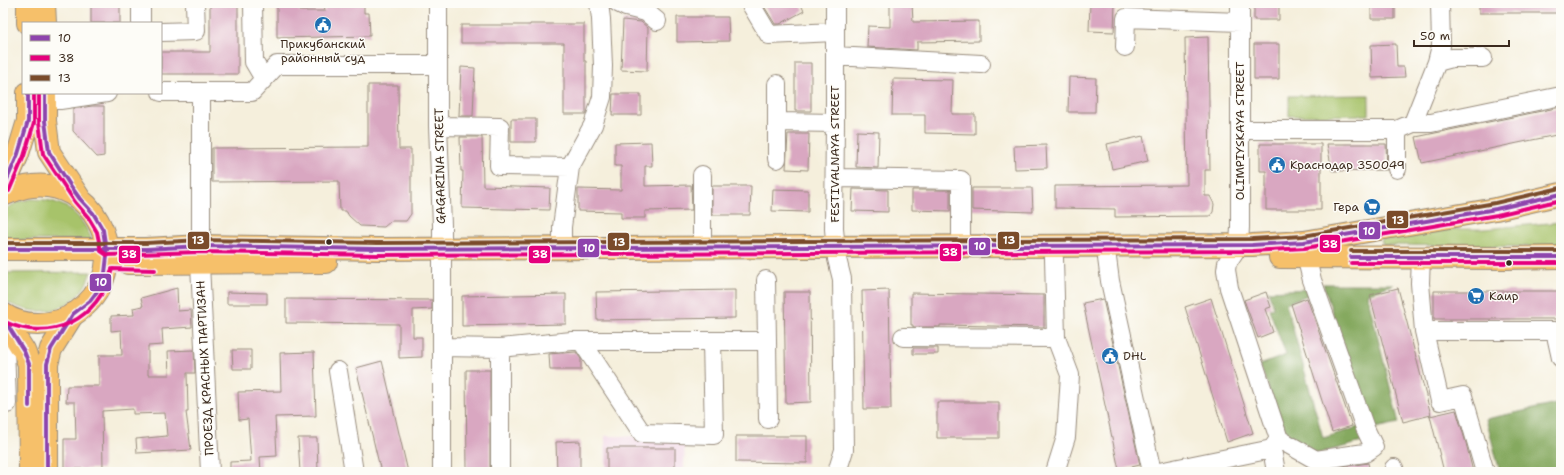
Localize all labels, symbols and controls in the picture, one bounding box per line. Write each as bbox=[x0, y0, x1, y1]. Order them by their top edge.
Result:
public building icon: Прикубанский районный суд bbox=[313, 15, 333, 35]
legend bbox=[22, 22, 162, 94]
scale bar bbox=[1414, 22, 1509, 48]
text: 50 m bbox=[1420, 28, 1450, 44]
text: 10 bbox=[58, 30, 71, 46]
place label: Прикубанский районный суд bbox=[280, 36, 366, 66]
text: 38 bbox=[58, 50, 74, 66]
street label: OLIMPIYSKAYA STREET bbox=[1232, 61, 1248, 200]
text: 13 bbox=[58, 70, 71, 86]
street label: FESTIVALNAYA STREET bbox=[827, 85, 843, 223]
street label: GAGARINA STREET bbox=[431, 107, 449, 224]
public building icon: Краснодар 350049 bbox=[1267, 155, 1287, 175]
place label: Краснодар 350049 bbox=[1290, 157, 1405, 173]
supermarket icon: Гера bbox=[1362, 197, 1382, 217]
place label: Гера bbox=[1333, 199, 1360, 215]
line badge: 13 bbox=[1386, 210, 1409, 229]
text: 13 bbox=[1392, 213, 1405, 228]
line badge: 10 bbox=[1358, 221, 1381, 240]
text: 10 bbox=[1363, 224, 1375, 239]
line badge: 13 bbox=[187, 231, 210, 250]
line badge: 13 bbox=[997, 231, 1020, 250]
line badge: 13 bbox=[607, 232, 630, 251]
text: 13 bbox=[192, 233, 205, 248]
text: 13 bbox=[1003, 233, 1016, 248]
line badge: 38 bbox=[1319, 234, 1341, 253]
text: 13 bbox=[613, 235, 626, 250]
unlabelled marker bbox=[324, 237, 334, 247]
line badge: 10 bbox=[968, 237, 991, 256]
text: 38 bbox=[1322, 237, 1338, 252]
line badge: 10 bbox=[577, 238, 600, 258]
text: 10 bbox=[974, 239, 986, 254]
text: 10 bbox=[583, 241, 595, 256]
line badge: 38 bbox=[939, 243, 962, 262]
line badge: 38 bbox=[118, 245, 141, 264]
line badge: 38 bbox=[528, 245, 551, 264]
text: 38 bbox=[942, 245, 958, 260]
text: 38 bbox=[121, 247, 137, 262]
text: 38 bbox=[532, 247, 548, 262]
unlabelled marker bbox=[1504, 258, 1514, 268]
line badge: 10 bbox=[89, 273, 112, 292]
text: 10 bbox=[95, 275, 107, 290]
street label: ПРОЕЗД КРАСНЫХ ПАРТИЗАН bbox=[192, 280, 218, 456]
supermarket icon: Каир bbox=[1466, 286, 1486, 306]
place label: Каир bbox=[1489, 288, 1519, 304]
public building icon: DHL bbox=[1100, 346, 1120, 366]
place label: DHL bbox=[1123, 348, 1147, 364]

